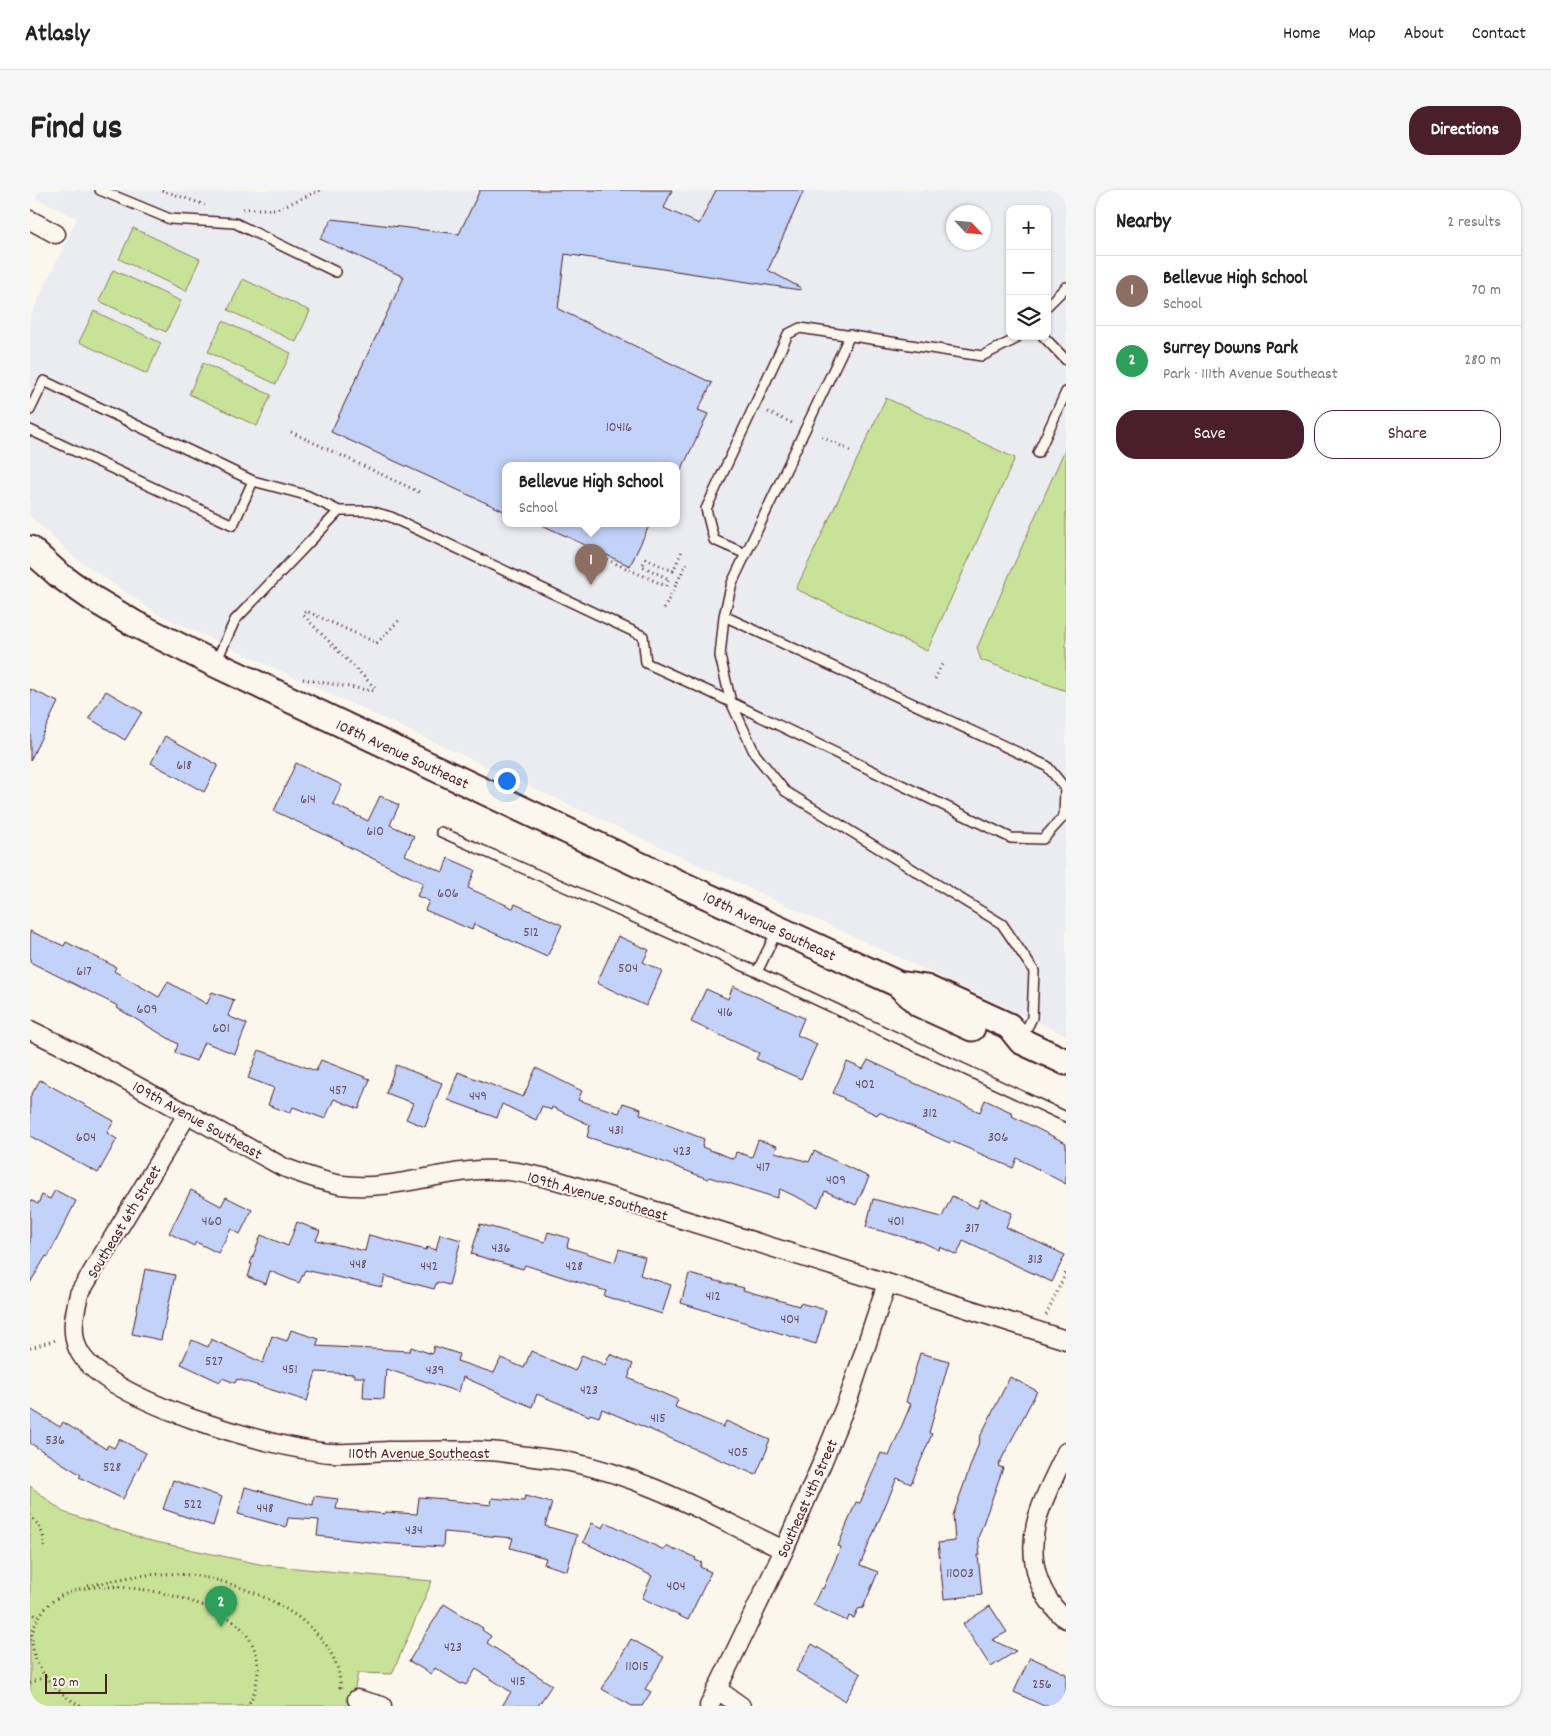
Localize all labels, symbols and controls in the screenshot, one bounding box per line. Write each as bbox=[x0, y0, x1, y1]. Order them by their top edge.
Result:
text: Atlasly bbox=[25, 18, 89, 52]
text: Home bbox=[1283, 22, 1320, 47]
text: Map bbox=[1348, 22, 1376, 47]
text: About bbox=[1404, 22, 1444, 47]
text: Contact bbox=[1472, 22, 1526, 47]
text: Find us bbox=[30, 105, 122, 155]
button: Directions bbox=[1409, 106, 1521, 155]
north arrow bbox=[946, 205, 991, 250]
map controls bbox=[1006, 205, 1051, 340]
button: + bbox=[1006, 205, 1051, 250]
text: Nearby bbox=[1116, 208, 1171, 238]
text: 2 results bbox=[1447, 211, 1501, 234]
button: − bbox=[1006, 250, 1051, 295]
text: Bellevue High School bbox=[1163, 266, 1307, 293]
text: 1 bbox=[1130, 279, 1134, 302]
text: 70 m bbox=[1471, 279, 1501, 302]
text: School bbox=[1163, 293, 1202, 316]
button: layers bbox=[1006, 295, 1051, 340]
text: Surrey Downs Park bbox=[1163, 336, 1298, 363]
text: 2 bbox=[1129, 349, 1136, 372]
text: 280 m bbox=[1464, 349, 1501, 372]
text: Park · 111th Avenue Southeast bbox=[1163, 363, 1338, 386]
button: Save bbox=[1116, 410, 1304, 459]
button: Share bbox=[1314, 410, 1501, 459]
house number: 10416 bbox=[606, 418, 632, 438]
popup bbox=[502, 462, 680, 527]
text: Bellevue High School bbox=[519, 470, 663, 497]
text: School bbox=[519, 497, 558, 520]
pin: 1 bbox=[575, 544, 607, 585]
street label: 108th Avenue Southeast bbox=[332, 714, 472, 796]
house number: 618 bbox=[176, 756, 192, 776]
your location bbox=[494, 768, 520, 794]
house number: 614 bbox=[300, 790, 316, 810]
house number: 610 bbox=[366, 822, 384, 842]
house number: 606 bbox=[437, 884, 459, 904]
street label: 108th Avenue Southeast bbox=[699, 886, 839, 968]
house number: 512 bbox=[523, 923, 539, 943]
house number: 504 bbox=[618, 959, 638, 979]
house number: 617 bbox=[76, 962, 92, 982]
house number: 609 bbox=[137, 1000, 157, 1020]
house number: 416 bbox=[717, 1003, 733, 1023]
house number: 601 bbox=[212, 1019, 230, 1039]
house number: 402 bbox=[855, 1075, 875, 1095]
street label: 109th Avenue Southeast bbox=[128, 1076, 266, 1167]
house number: 457 bbox=[329, 1081, 347, 1101]
house number: 449 bbox=[469, 1087, 487, 1107]
house number: 312 bbox=[922, 1104, 938, 1124]
house number: 431 bbox=[608, 1121, 624, 1141]
house number: 604 bbox=[76, 1128, 96, 1148]
house number: 306 bbox=[988, 1128, 1008, 1148]
house number: 423 bbox=[673, 1142, 691, 1162]
house number: 417 bbox=[756, 1158, 770, 1178]
street label: Southeast 6th Street bbox=[82, 1161, 168, 1283]
street label: 109th Avenue Southeast bbox=[524, 1166, 670, 1229]
house number: 409 bbox=[826, 1171, 846, 1191]
house number: 460 bbox=[202, 1212, 222, 1232]
house number: 401 bbox=[888, 1212, 904, 1232]
house number: 317 bbox=[965, 1219, 979, 1239]
house number: 436 bbox=[492, 1239, 511, 1259]
house number: 313 bbox=[1027, 1250, 1043, 1270]
house number: 448 bbox=[349, 1255, 367, 1275]
house number: 442 bbox=[420, 1257, 438, 1277]
house number: 428 bbox=[565, 1257, 583, 1277]
house number: 412 bbox=[706, 1287, 721, 1307]
house number: 404 bbox=[780, 1310, 800, 1330]
house number: 527 bbox=[205, 1352, 223, 1372]
house number: 451 bbox=[282, 1360, 298, 1380]
house number: 439 bbox=[426, 1361, 444, 1381]
house number: 423 bbox=[580, 1381, 598, 1401]
house number: 415 bbox=[650, 1409, 666, 1429]
house number: 536 bbox=[45, 1431, 65, 1451]
street label: Southeast 4th Street bbox=[772, 1436, 845, 1562]
street label: 110th Avenue Southeast bbox=[348, 1443, 490, 1466]
house number: 405 bbox=[728, 1443, 748, 1463]
house number: 528 bbox=[103, 1458, 121, 1478]
house number: 522 bbox=[184, 1495, 202, 1515]
house number: 448 bbox=[256, 1499, 274, 1519]
house number: 434 bbox=[405, 1521, 423, 1541]
house number: 11003 bbox=[946, 1564, 974, 1584]
house number: 404 bbox=[666, 1577, 686, 1597]
pin: 2 bbox=[205, 1586, 237, 1627]
house number: 423 bbox=[444, 1638, 462, 1658]
house number: 11015 bbox=[625, 1657, 649, 1677]
scale bar bbox=[45, 1671, 108, 1694]
house number: 415 bbox=[510, 1672, 526, 1692]
text: 20 m bbox=[52, 1673, 79, 1693]
house number: 256 bbox=[1032, 1675, 1052, 1695]

